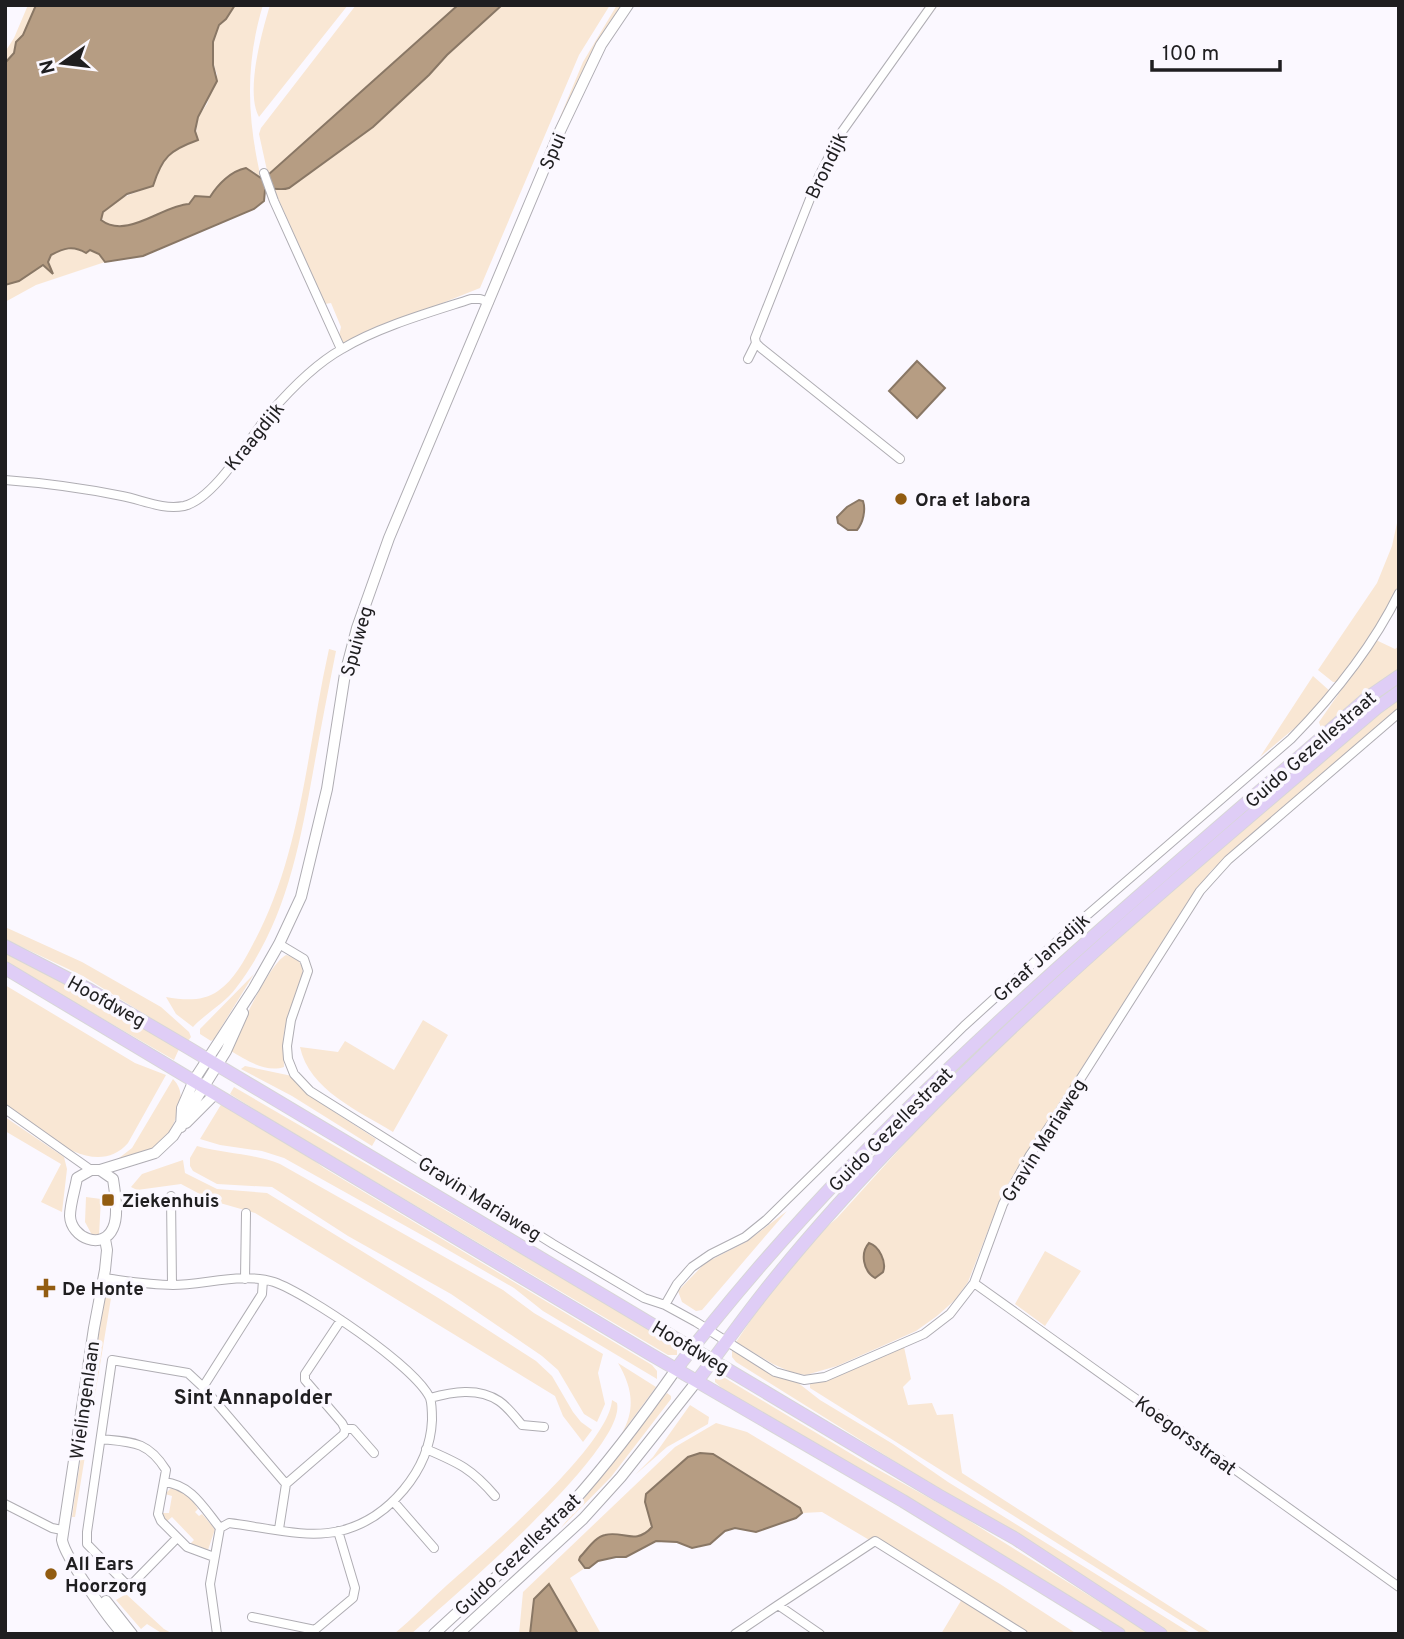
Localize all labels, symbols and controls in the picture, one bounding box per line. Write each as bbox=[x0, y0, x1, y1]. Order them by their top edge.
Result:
north arrow bbox=[28, 28, 98, 98]
scale bar bbox=[1152, 28, 1280, 72]
text: 100 m bbox=[1162, 41, 1219, 68]
text: N bbox=[35, 57, 62, 76]
street label: Brondijk bbox=[801, 128, 854, 203]
street label: Spui bbox=[535, 130, 572, 174]
street label: Kraagdijk bbox=[221, 398, 291, 476]
place label: Ora et labora bbox=[915, 489, 1031, 513]
marker: Ora et labora bbox=[893, 491, 909, 507]
street label: Spuiweg bbox=[336, 603, 379, 680]
street label: Guido Gezellestraat bbox=[1241, 687, 1382, 814]
street label: Graaf Jansdijk bbox=[989, 909, 1096, 1008]
street label: Hoofdweg bbox=[63, 971, 149, 1034]
street label: Guido Gezellestraat bbox=[824, 1063, 959, 1198]
street label: Gravin Mariaweg bbox=[997, 1075, 1092, 1207]
street label: Gravin Mariaweg bbox=[413, 1152, 545, 1247]
place label: Ziekenhuis bbox=[122, 1190, 219, 1214]
marker: Ziekenhuis bbox=[100, 1192, 116, 1208]
marker: De Honte bbox=[36, 1278, 56, 1298]
place label: De Honte bbox=[62, 1278, 144, 1302]
street label: Hoofdweg bbox=[647, 1316, 733, 1381]
street label: Wielingenlaan bbox=[66, 1339, 106, 1461]
district label: Sint Annapolder bbox=[174, 1385, 332, 1412]
street label: Koegorsstraat bbox=[1129, 1392, 1240, 1482]
street label: Guido Gezellestraat bbox=[450, 1489, 587, 1622]
place label: All Ears Hoorzorg bbox=[65, 1553, 147, 1599]
marker: All Ears Hoorzorg bbox=[43, 1566, 59, 1582]

